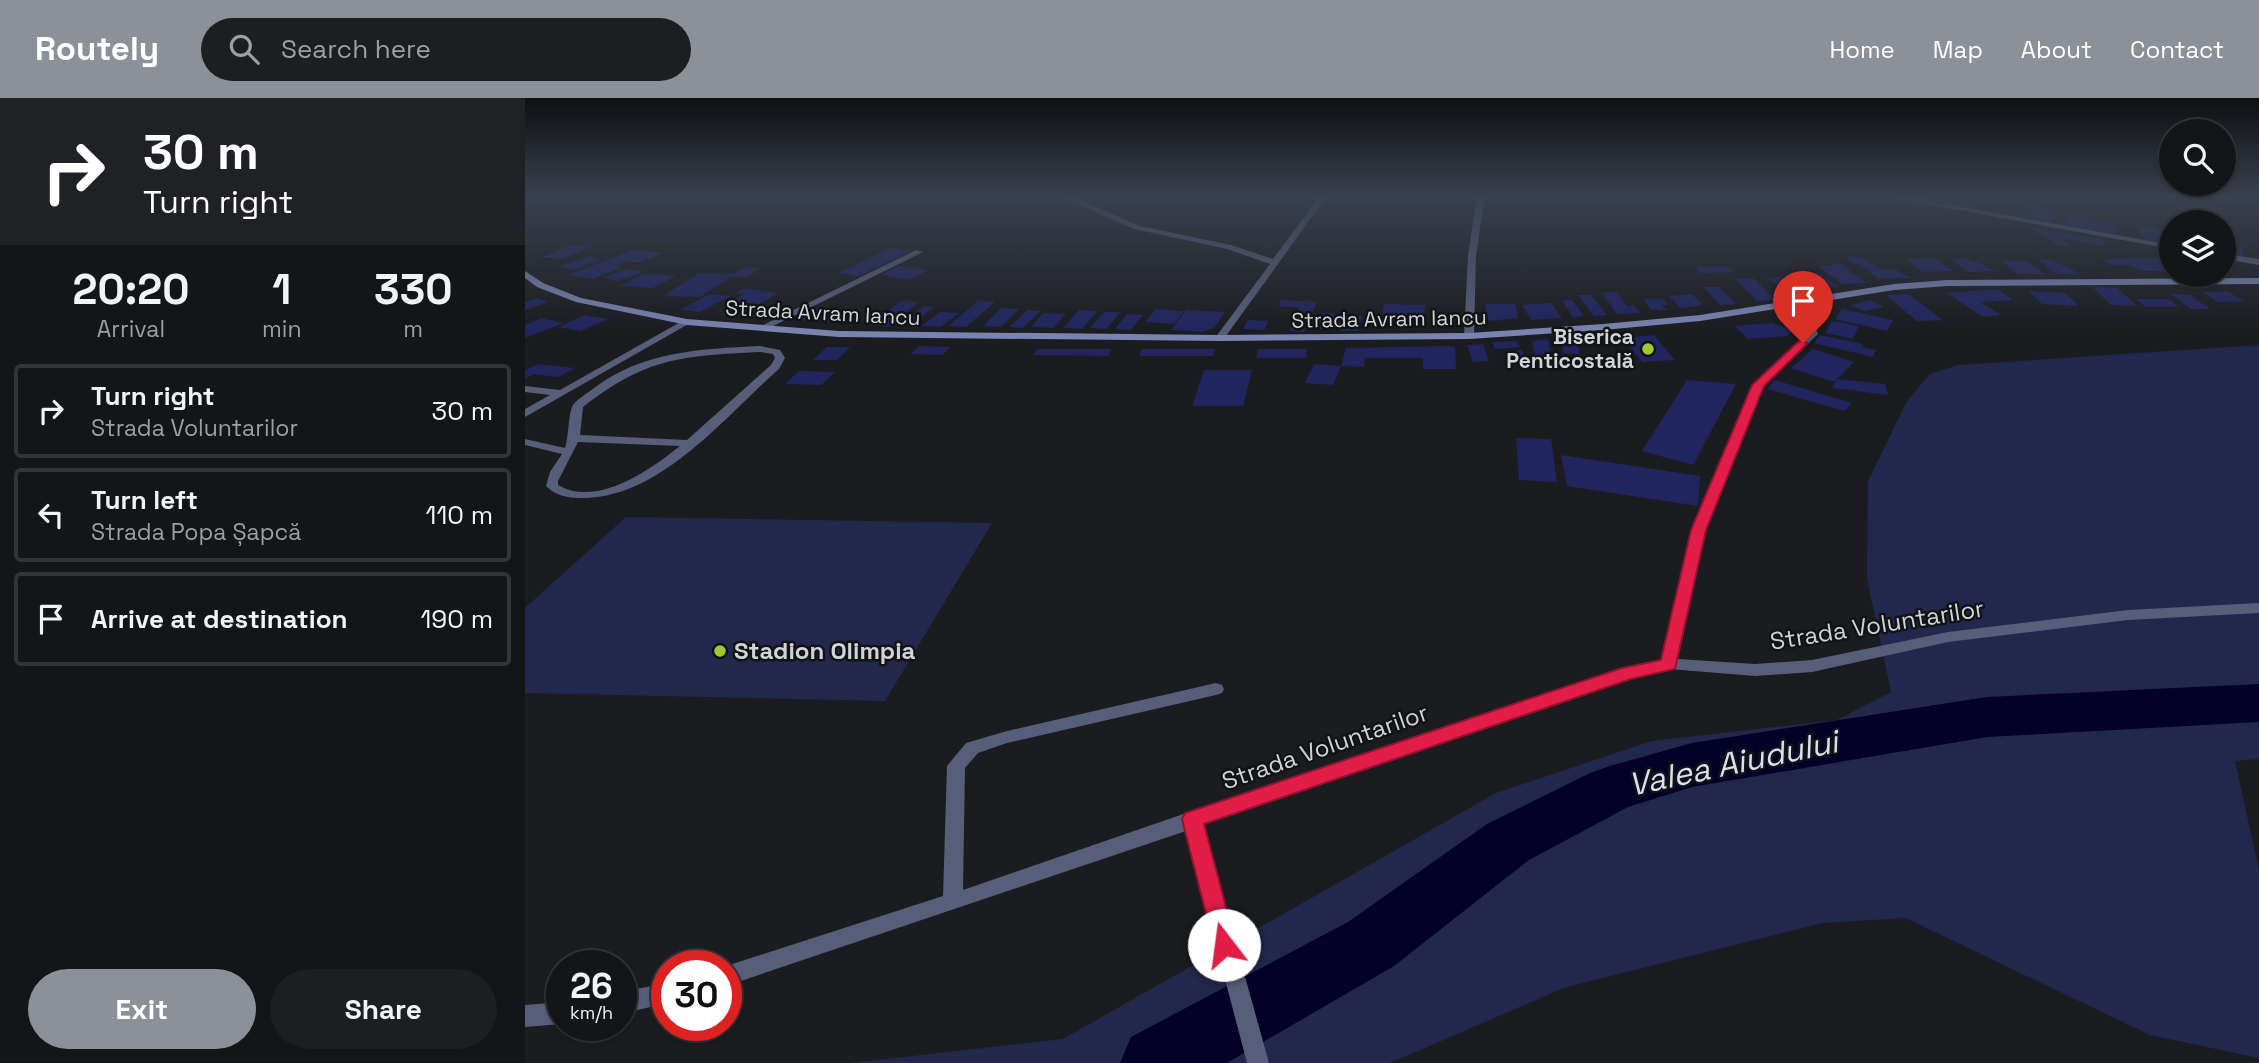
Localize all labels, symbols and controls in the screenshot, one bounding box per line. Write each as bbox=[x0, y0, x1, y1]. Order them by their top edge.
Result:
search box bbox=[201, 18, 691, 81]
text: Routely bbox=[35, 28, 159, 70]
icon: search bbox=[225, 30, 263, 68]
text: Search here bbox=[281, 32, 431, 66]
text: Home bbox=[1829, 34, 1895, 65]
text: Map bbox=[1933, 34, 1983, 65]
text: About bbox=[2021, 34, 2092, 65]
text: Contact bbox=[2130, 34, 2224, 65]
map controls bbox=[2159, 119, 2236, 287]
button: search bbox=[2159, 119, 2236, 196]
text: 30 m bbox=[143, 121, 259, 183]
icon: right bbox=[28, 126, 119, 217]
text: Turn right bbox=[143, 182, 293, 222]
button: layers bbox=[2159, 210, 2236, 287]
text: 20:20 bbox=[73, 263, 189, 316]
text: 1 bbox=[272, 263, 291, 316]
text: 330 bbox=[374, 263, 452, 316]
pin bbox=[1773, 271, 1833, 343]
icon: arrive bbox=[1784, 282, 1822, 320]
street label: Strada Avram Iancu bbox=[725, 294, 921, 331]
street label: Strada Avram Iancu bbox=[1291, 303, 1487, 334]
text: Arrival bbox=[97, 314, 165, 344]
text: min bbox=[262, 314, 302, 344]
text: m bbox=[403, 314, 423, 344]
place label: Biserica Penticostală bbox=[1506, 323, 1634, 374]
marker: Biserica Penticostală bbox=[1640, 341, 1656, 357]
text: Turn right bbox=[91, 379, 215, 413]
icon: right bbox=[32, 392, 70, 430]
text: 30 m bbox=[432, 394, 493, 428]
text: Strada Voluntarilor bbox=[91, 413, 298, 443]
text: Turn left bbox=[91, 483, 198, 517]
icon: left bbox=[32, 496, 70, 534]
text: 110 m bbox=[426, 498, 493, 532]
text: Strada Popa Șapcă bbox=[91, 517, 302, 547]
street label: Strada Voluntarilor bbox=[1768, 592, 1986, 657]
icon: arrive bbox=[32, 600, 70, 638]
text: Arrive at destination bbox=[91, 602, 348, 636]
text: 190 m bbox=[421, 602, 493, 636]
place label: Stadion Olimpia bbox=[734, 635, 916, 666]
marker: Stadion Olimpia bbox=[712, 643, 728, 659]
street label: Strada Voluntarilor bbox=[1218, 697, 1432, 796]
water label: Valea Aiudului bbox=[1625, 720, 1845, 805]
position arrow bbox=[1187, 908, 1261, 982]
speed limit sign: 30 bbox=[651, 950, 742, 1041]
text: 26 bbox=[570, 964, 613, 1008]
button: Exit bbox=[28, 969, 256, 1049]
button: Share bbox=[270, 969, 497, 1049]
text: km/h bbox=[570, 1001, 613, 1024]

